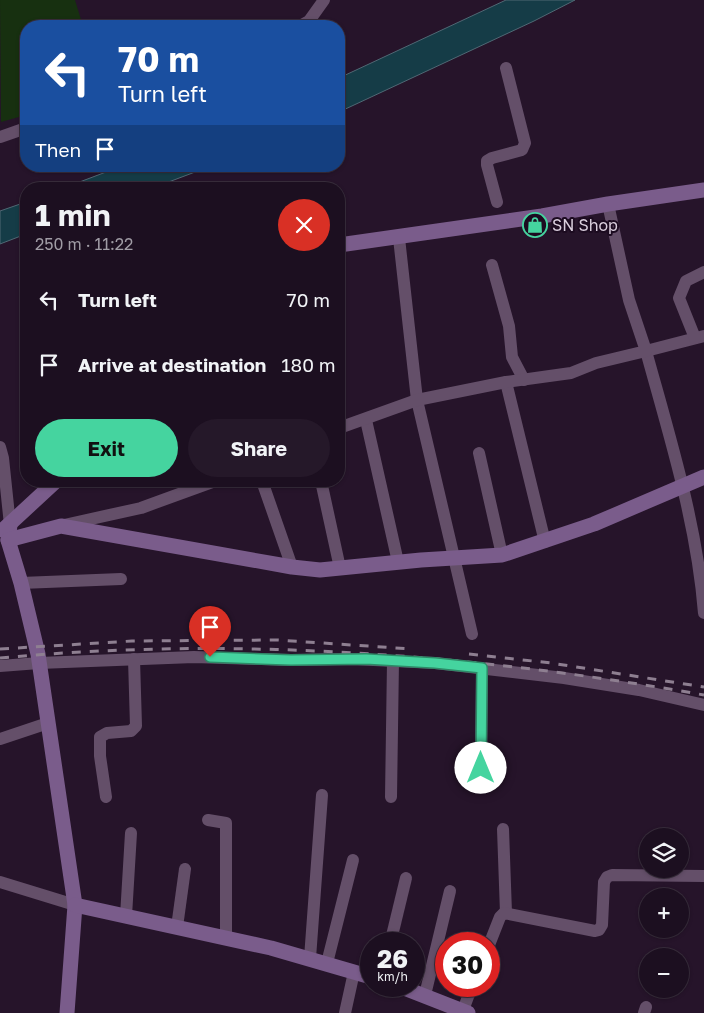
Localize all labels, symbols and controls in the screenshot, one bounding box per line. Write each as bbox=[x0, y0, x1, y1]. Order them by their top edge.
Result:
text: 70 m bbox=[118, 38, 199, 80]
icon: left bbox=[35, 40, 100, 105]
text: Turn left bbox=[118, 80, 207, 107]
icon: arrive bbox=[91, 135, 119, 163]
text: Then bbox=[35, 138, 81, 161]
text: 1 min bbox=[35, 197, 111, 233]
button: close bbox=[278, 199, 330, 251]
shop icon: SN Shop bbox=[522, 212, 548, 238]
place label: SN Shop bbox=[552, 215, 618, 235]
text: 250 m · 11:22 bbox=[35, 234, 133, 254]
icon: left bbox=[35, 286, 63, 314]
text: Turn left bbox=[78, 288, 157, 311]
text: 70 m bbox=[287, 288, 330, 311]
icon: arrive bbox=[35, 351, 63, 379]
text: Arrive at destination bbox=[78, 353, 266, 376]
text: 180 m bbox=[281, 353, 336, 376]
button: Exit bbox=[35, 419, 178, 477]
button: Share bbox=[188, 419, 330, 477]
pin bbox=[189, 606, 231, 657]
icon: arrive bbox=[196, 613, 224, 641]
position arrow bbox=[454, 741, 506, 793]
map controls bbox=[639, 828, 689, 998]
button: layers bbox=[639, 828, 689, 878]
button: + bbox=[639, 888, 689, 938]
speed limit sign: 30 bbox=[435, 932, 500, 997]
text: 26 bbox=[377, 943, 408, 974]
button: − bbox=[639, 948, 689, 998]
text: km/h bbox=[377, 969, 408, 984]

